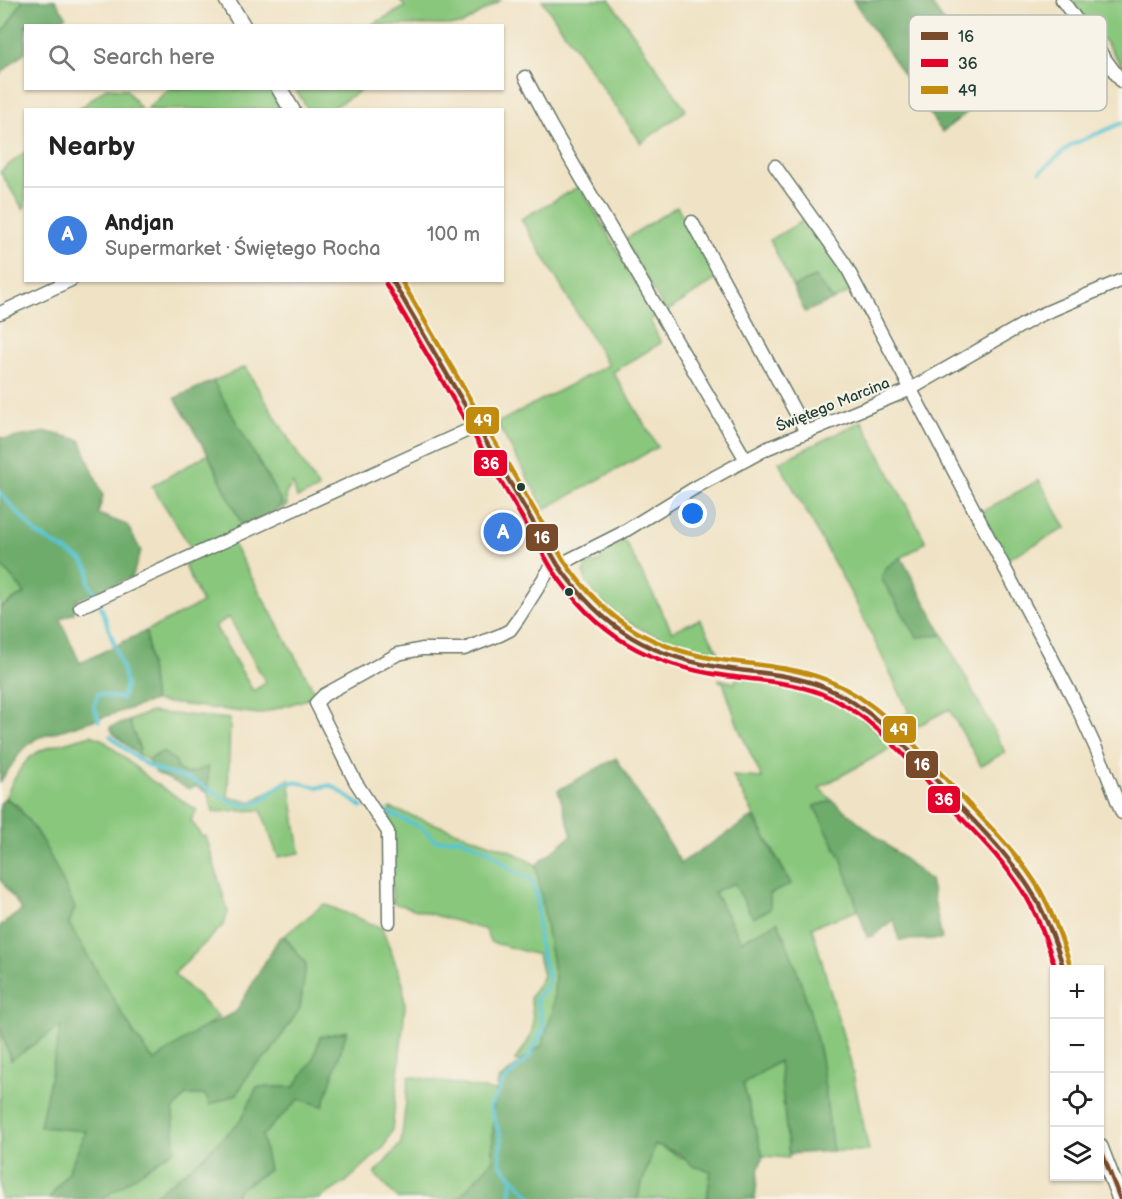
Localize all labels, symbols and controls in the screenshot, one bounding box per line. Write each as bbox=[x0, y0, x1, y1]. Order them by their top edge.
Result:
legend bbox=[909, 15, 1107, 111]
search box bbox=[24, 24, 504, 90]
text: 16 bbox=[958, 28, 974, 47]
icon: search bbox=[45, 41, 78, 74]
text: Search here bbox=[93, 44, 215, 71]
text: 36 bbox=[958, 55, 978, 74]
text: 49 bbox=[958, 82, 977, 101]
text: Nearby bbox=[48, 132, 135, 163]
text: Andjan bbox=[105, 210, 174, 237]
text: A bbox=[61, 223, 74, 247]
text: 100 m bbox=[427, 223, 480, 247]
text: Supermarket · Świętego Rocha bbox=[105, 237, 381, 261]
street label: Świętego Marcina bbox=[773, 374, 893, 436]
line badge: 49 bbox=[465, 406, 500, 435]
text: 49 bbox=[474, 412, 492, 431]
line badge: 36 bbox=[473, 449, 508, 477]
text: 36 bbox=[480, 455, 500, 474]
unlabelled marker bbox=[515, 481, 527, 493]
your location bbox=[678, 499, 707, 528]
pin: A bbox=[484, 510, 522, 554]
line badge: 16 bbox=[525, 523, 559, 552]
text: 16 bbox=[534, 529, 551, 548]
unlabelled marker bbox=[563, 586, 575, 598]
line badge: 49 bbox=[882, 715, 917, 744]
text: 49 bbox=[890, 721, 908, 740]
line badge: 16 bbox=[905, 750, 939, 779]
text: 16 bbox=[914, 756, 931, 775]
line badge: 36 bbox=[927, 785, 961, 814]
text: 36 bbox=[934, 791, 954, 810]
map controls bbox=[1050, 965, 1104, 1181]
button: + bbox=[1050, 965, 1104, 1019]
button: − bbox=[1050, 1019, 1104, 1073]
button: locate bbox=[1050, 1073, 1104, 1127]
button: layers bbox=[1050, 1127, 1104, 1181]

